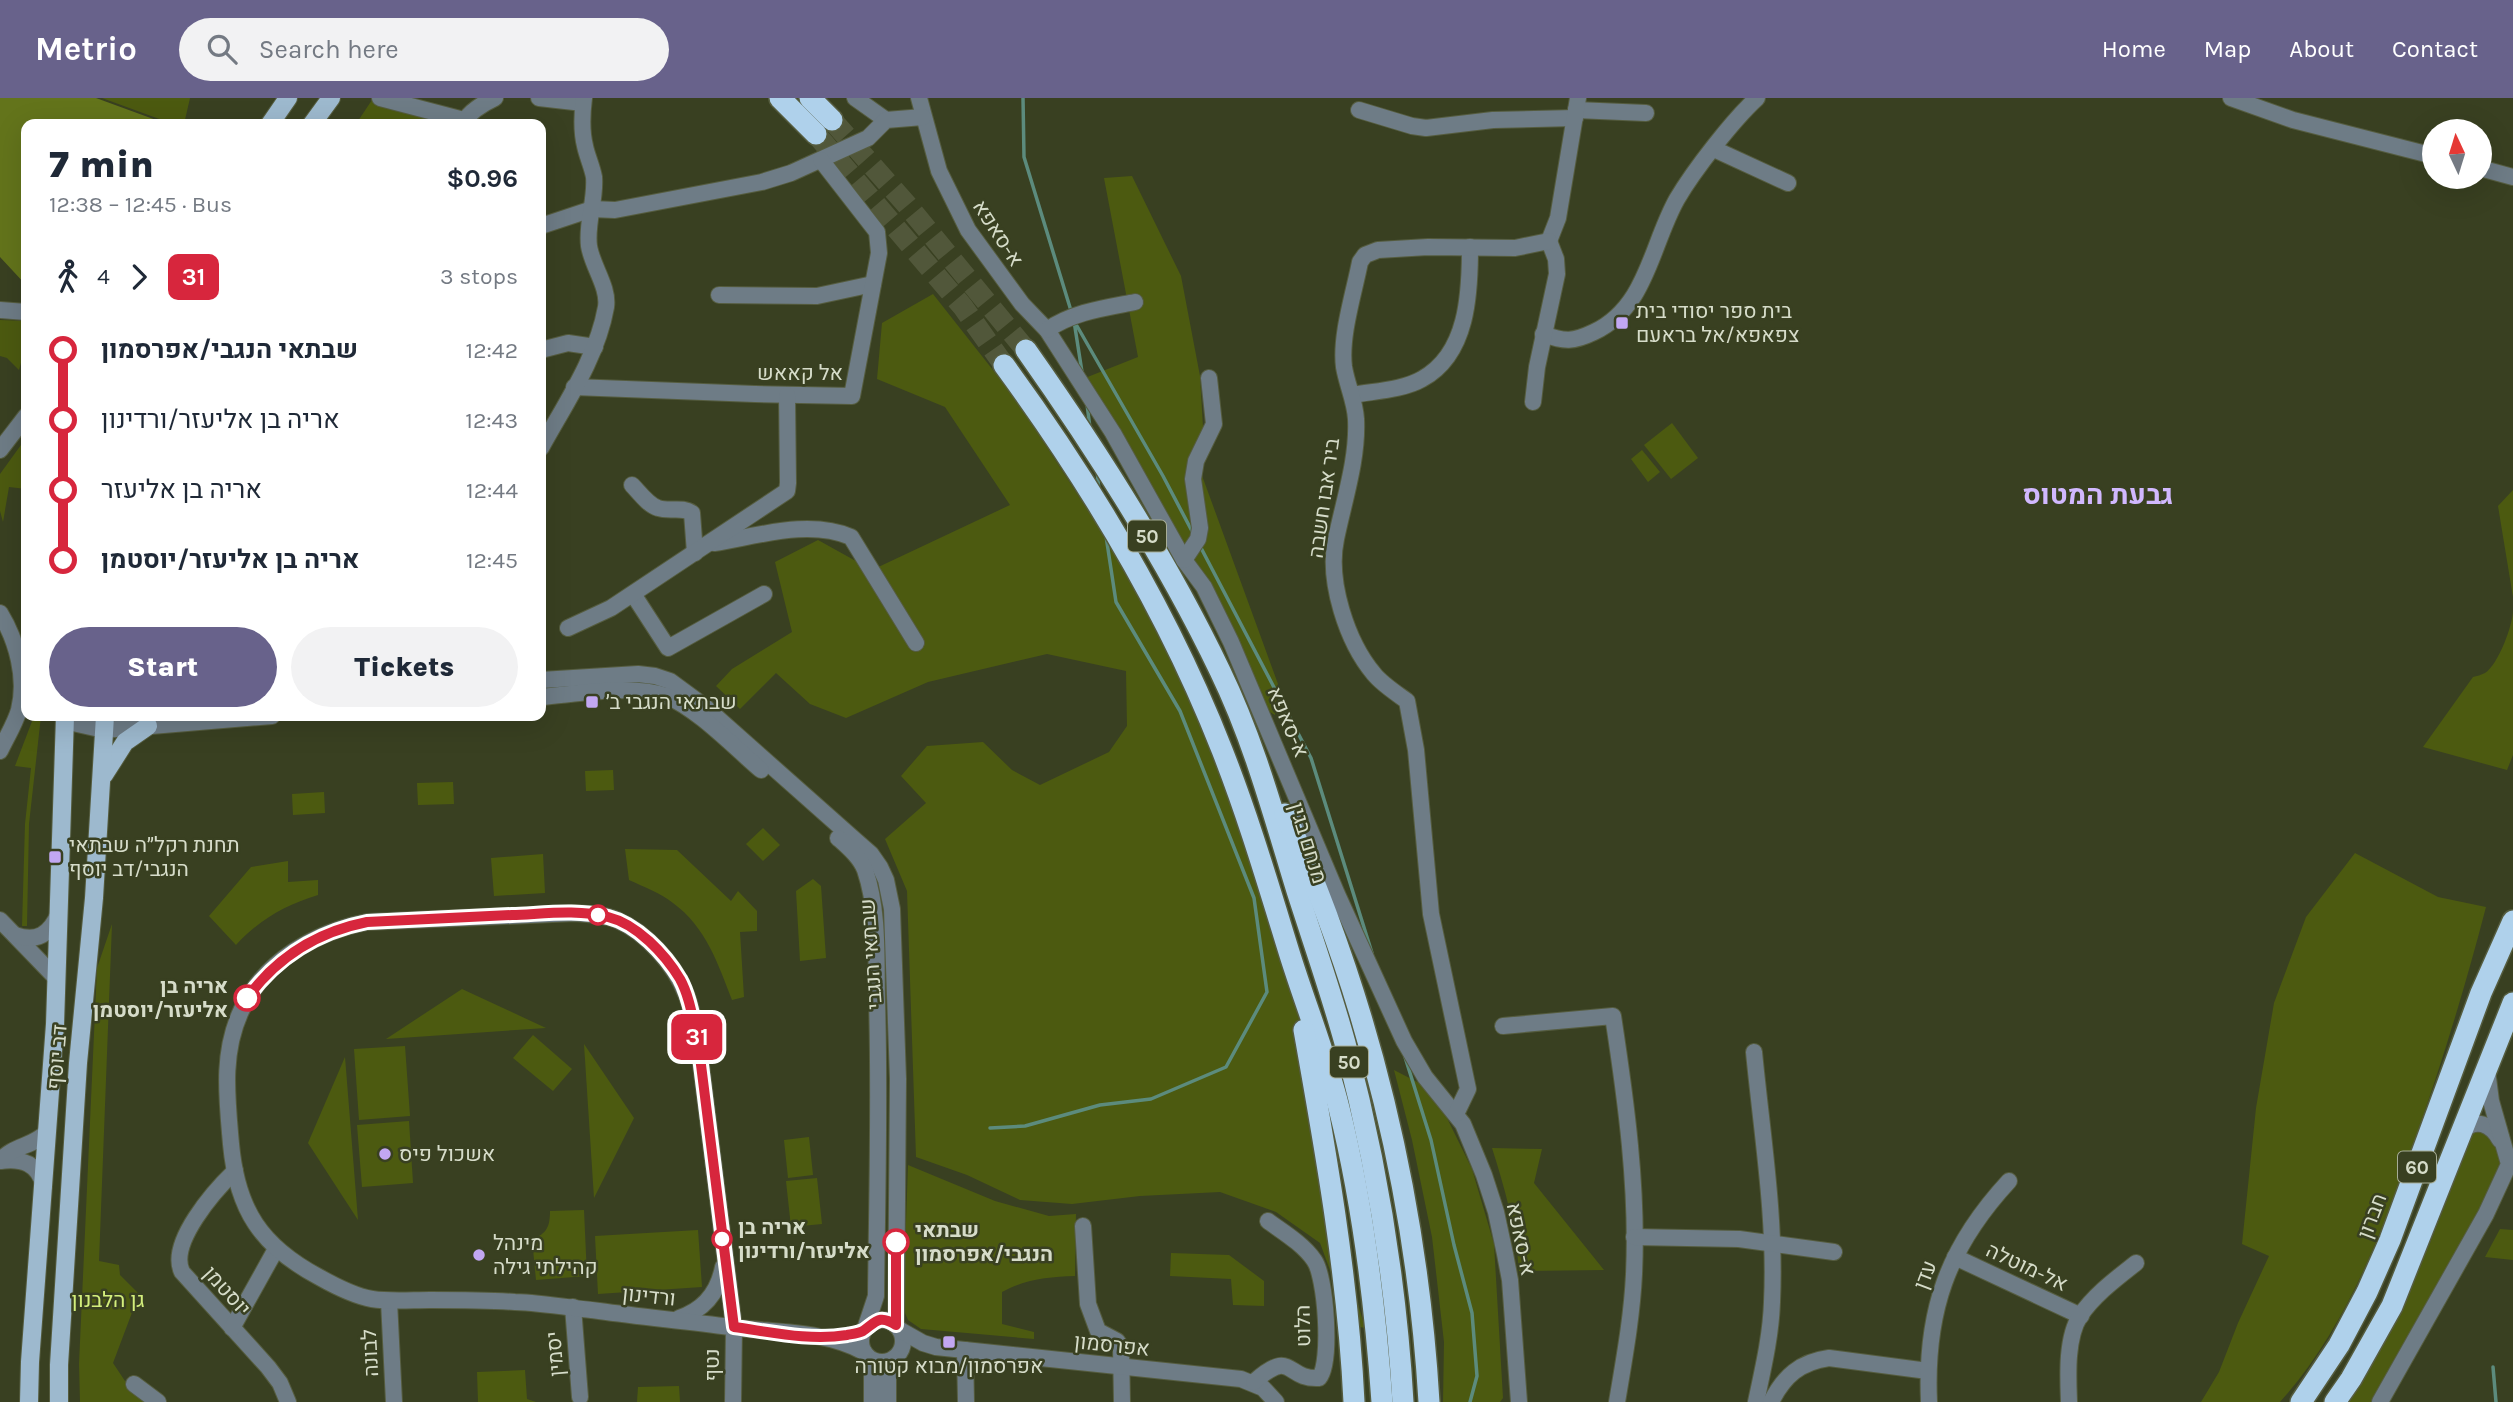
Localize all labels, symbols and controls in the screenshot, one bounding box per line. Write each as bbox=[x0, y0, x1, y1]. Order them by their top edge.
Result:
search box bbox=[179, 18, 669, 81]
text: Metrio bbox=[35, 30, 137, 68]
icon: search bbox=[203, 30, 241, 68]
text: Search here bbox=[259, 34, 399, 65]
text: Home bbox=[2102, 35, 2166, 63]
text: Map bbox=[2204, 35, 2251, 63]
text: About bbox=[2289, 35, 2354, 63]
text: Contact bbox=[2392, 35, 2478, 63]
north arrow bbox=[2422, 119, 2492, 189]
map controls bbox=[2422, 119, 2492, 189]
text: 7 min bbox=[49, 142, 154, 187]
text: $0.96 bbox=[446, 163, 518, 194]
text: 12:38 – 12:45 · Bus bbox=[49, 191, 232, 218]
street label: א-סאפא bbox=[968, 195, 1028, 271]
icon: walk bbox=[49, 258, 87, 296]
icon: forward bbox=[120, 258, 158, 296]
text: 4 bbox=[97, 263, 110, 290]
text: 31 bbox=[182, 263, 205, 291]
text: 3 stops bbox=[440, 263, 518, 290]
place label: בית ספר יסודי בית צפאפא/אל בראעם bbox=[1636, 299, 1799, 347]
marker: בית ספר יסודי בית צפאפא/אל בראעם bbox=[1614, 315, 1630, 331]
text: שבתאי הנגבי/אפרסמון bbox=[101, 334, 358, 365]
text: 12:42 bbox=[466, 337, 518, 364]
street label: אל קאאש bbox=[757, 361, 843, 385]
text: אריה בן אליעזר/ורדינון bbox=[101, 404, 340, 435]
text: 12:43 bbox=[465, 407, 518, 434]
street label: ביר אבו חשבה bbox=[1304, 436, 1344, 560]
text: אריה בן אליעזר bbox=[101, 474, 262, 505]
text: 12:44 bbox=[466, 477, 518, 504]
district label: גבעת המטוס bbox=[2023, 478, 2173, 511]
road number: 50 bbox=[1128, 520, 1166, 551]
text: אריה בן אליעזר/יוסטמן bbox=[101, 544, 359, 575]
text: 12:45 bbox=[466, 547, 518, 574]
button: Start bbox=[49, 627, 277, 707]
button: Tickets bbox=[291, 627, 518, 707]
street label: א-סאפא bbox=[1262, 683, 1314, 761]
place label: שבתאי הנגבי ב׳ bbox=[606, 690, 737, 714]
marker: שבתאי הנגבי ב׳ bbox=[584, 694, 600, 710]
street label: מנחם בגין bbox=[1284, 800, 1332, 886]
place label: תחנת רקל״ה שבתאי הנגבי/דב יוסף bbox=[69, 833, 240, 881]
marker: תחנת רקל״ה שבתאי הנגבי/דב יוסף bbox=[47, 849, 63, 865]
street label: שבתאי הנגבי bbox=[855, 898, 887, 1010]
unlabelled marker bbox=[588, 905, 608, 925]
place label: אריה בן אליעזר/יוסטמן bbox=[93, 974, 228, 1022]
marker: אריה בן אליעזר/יוסטמן bbox=[234, 985, 260, 1011]
line badge: 31 bbox=[666, 1014, 728, 1060]
street label: דב יוסף bbox=[42, 1023, 72, 1091]
text: 31 bbox=[685, 1023, 709, 1051]
road number: 50 bbox=[1330, 1046, 1368, 1078]
place label: אשכול פיס bbox=[399, 1142, 495, 1166]
marker: אשכול פיס bbox=[377, 1146, 393, 1162]
road number: 60 bbox=[2398, 1152, 2436, 1182]
street label: חברון bbox=[2352, 1190, 2392, 1242]
street label: א-סאפא bbox=[1502, 1200, 1540, 1278]
place label: אריה בן אליעזר/ורדינון bbox=[738, 1215, 870, 1263]
place label: שבתאי הנגבי/אפרסמון bbox=[915, 1218, 1053, 1266]
marker: אריה בן אליעזר/ורדינון bbox=[712, 1229, 732, 1249]
marker: שבתאי הנגבי/אפרסמון bbox=[883, 1229, 909, 1255]
place label: מינהל קהילתי גילה bbox=[493, 1231, 598, 1279]
street label: אל-מוטלה bbox=[1982, 1238, 2072, 1296]
marker: מינהל קהילתי גילה bbox=[471, 1247, 487, 1263]
street label: עדן bbox=[1909, 1257, 1941, 1293]
street label: יוסטמן bbox=[199, 1261, 255, 1321]
street label: ורדינון bbox=[621, 1281, 677, 1311]
park label: גן הלבנון bbox=[71, 1288, 145, 1312]
street label: הלוט bbox=[1291, 1305, 1315, 1347]
street label: לבונה bbox=[357, 1328, 383, 1378]
street label: אפרסמון bbox=[1073, 1329, 1151, 1361]
street label: יסמין bbox=[541, 1330, 569, 1378]
marker: אפרסמון/מבוא קטורה bbox=[941, 1334, 957, 1350]
street label: נטף bbox=[700, 1348, 724, 1382]
place label: אפרסמון/מבוא קטורה bbox=[855, 1354, 1043, 1378]

